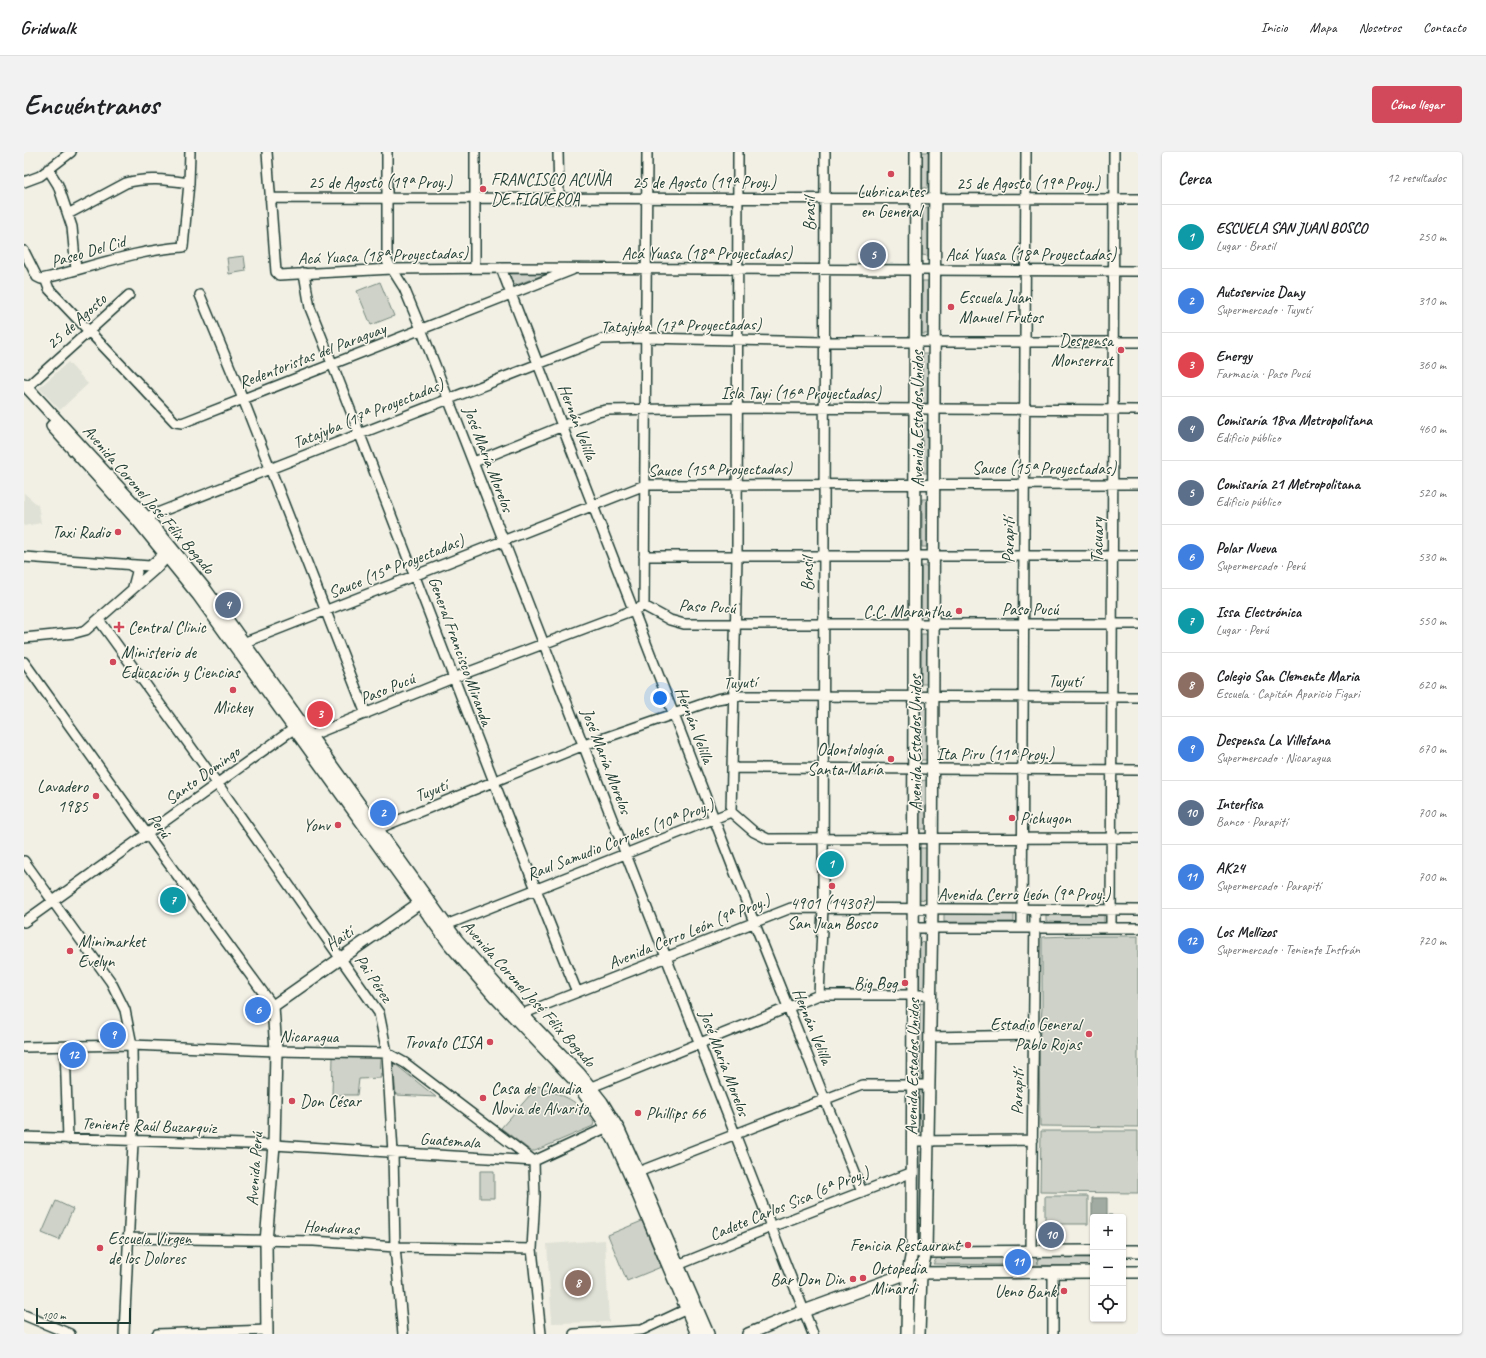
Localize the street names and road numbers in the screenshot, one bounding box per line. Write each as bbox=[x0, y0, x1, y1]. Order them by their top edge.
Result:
street label: 25 de Agosto (19ª Proy.) bbox=[308, 172, 453, 193]
street label: 25 de Agosto (19ª Proy.) bbox=[632, 172, 777, 193]
street label: 25 de Agosto (19ª Proy.) bbox=[956, 173, 1101, 194]
street label: Brasil bbox=[799, 194, 820, 231]
street label: Paseo Del Cid bbox=[48, 230, 130, 272]
street label: Acá Yuasa (18ª Proyectadas) bbox=[297, 242, 470, 269]
street label: Acá Yuasa (18ª Proyectadas) bbox=[622, 243, 794, 264]
street label: Acá Yuasa (18ª Proyectadas) bbox=[946, 244, 1118, 265]
street label: 25 de Agosto bbox=[42, 288, 111, 354]
street label: Tatajyba (17ª Proyectadas) bbox=[601, 314, 763, 337]
street label: Redentoristas del Paraguay bbox=[236, 317, 390, 393]
street label: Avenida Estados Unidos bbox=[907, 349, 928, 487]
street label: Tatajyba (17ª Proyectadas) bbox=[290, 373, 448, 453]
street label: Hernán Velilla bbox=[553, 381, 602, 465]
street label: Isla Tayi (16ª Proyectadas) bbox=[721, 383, 882, 404]
street label: José María Morelos bbox=[458, 402, 519, 517]
street label: Avenida Coronel José Félix Bogado bbox=[78, 420, 220, 579]
street label: Sauce (15ª Proyectadas) bbox=[648, 458, 794, 481]
street label: Sauce (15ª Proyectadas) bbox=[972, 458, 1118, 479]
street label: Parapití bbox=[998, 513, 1019, 563]
street label: Tacuary bbox=[1087, 516, 1108, 562]
street label: Sauce (15ª Proyectadas) bbox=[325, 529, 468, 603]
street label: Brasil bbox=[797, 554, 818, 591]
street label: General Francisco Miranda bbox=[424, 574, 498, 730]
street label: Paso Pucú bbox=[678, 595, 737, 619]
street label: Paso Pucú bbox=[1002, 599, 1060, 620]
street label: Paso Pucú bbox=[357, 667, 419, 709]
street label: Tuyutí bbox=[723, 671, 761, 694]
street label: Tuyutí bbox=[1048, 671, 1086, 692]
street label: Avenida Estados Unidos bbox=[905, 673, 926, 811]
street label: Hernán Velilla bbox=[670, 684, 719, 768]
street label: José María Morelos bbox=[576, 704, 637, 819]
street label: Santo Domingo bbox=[161, 740, 245, 810]
street label: Ita Piru (11ª Proy.) bbox=[936, 744, 1055, 765]
street label: Tuyutí bbox=[412, 773, 454, 806]
street label: Raul Samudio Corrales (10ª Proy.) bbox=[524, 794, 718, 885]
street label: Perú bbox=[144, 809, 177, 843]
street label: Avenida Cerro León (9ª Proy.) bbox=[938, 884, 1112, 905]
street label: Avenida Cerro León (9ª Proy.) bbox=[605, 889, 774, 974]
street label: Avenida Coronel José Félix Bogado bbox=[457, 915, 601, 1072]
street label: Haití bbox=[321, 919, 360, 955]
street label: Pai Pérez bbox=[350, 951, 398, 1007]
street label: Hernán Velilla bbox=[788, 985, 838, 1069]
street label: Avenida Estados Unidos bbox=[901, 997, 924, 1135]
street label: José María Morelos bbox=[694, 1006, 755, 1121]
street label: Nicaragua bbox=[279, 1025, 340, 1048]
street label: Parapití bbox=[1007, 1065, 1028, 1115]
street label: Teniente Raúl Buzarquiz bbox=[81, 1113, 218, 1138]
street label: Guatemala bbox=[419, 1128, 482, 1153]
street label: Avenida Perú bbox=[241, 1130, 268, 1207]
street label: Cadete Carlos Sisa (6ª Proy.) bbox=[706, 1161, 873, 1245]
street label: Honduras bbox=[303, 1216, 361, 1240]

